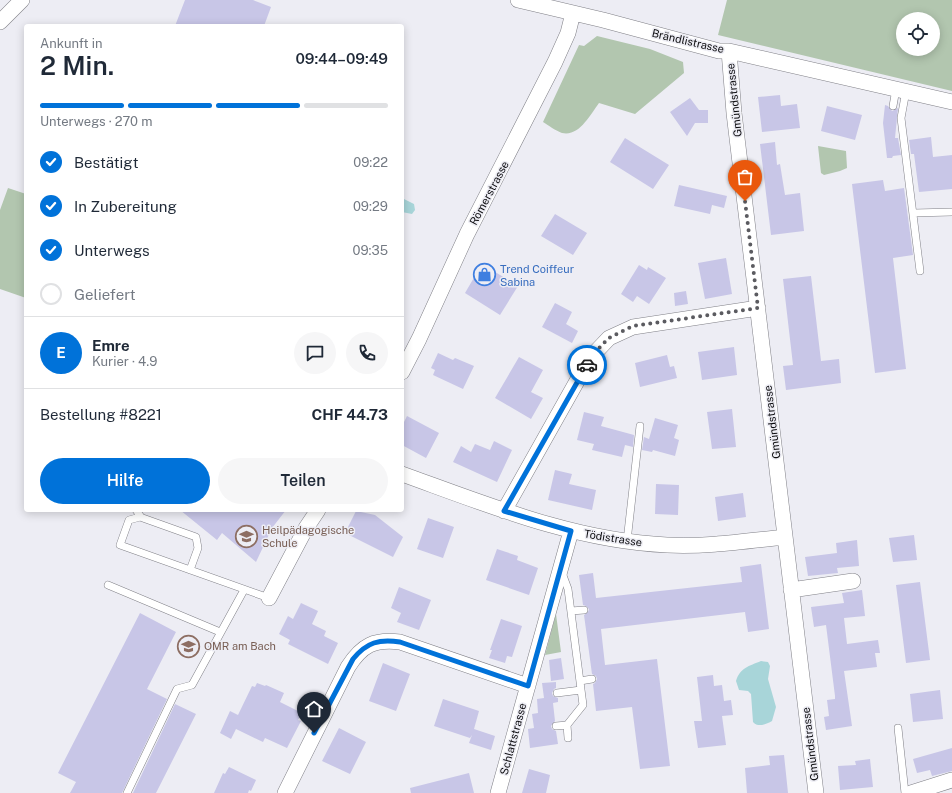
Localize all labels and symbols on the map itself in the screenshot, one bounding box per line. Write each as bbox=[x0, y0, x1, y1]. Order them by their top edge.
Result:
street label: Brändlistrasse bbox=[651, 27, 725, 55]
street label: Gmündstrasse bbox=[724, 63, 744, 137]
street label: Römerstrasse bbox=[467, 159, 511, 227]
pin bbox=[728, 160, 762, 201]
shop icon: Trend Coiffeur Sabina bbox=[472, 262, 498, 288]
place label: Trend Coiffeur Sabina bbox=[500, 263, 574, 288]
courier bbox=[567, 345, 607, 385]
street label: Gmündstrasse bbox=[762, 384, 782, 460]
school or university icon: Heilpädagogische Schule bbox=[234, 523, 260, 549]
place label: Heilpädagogische Schule bbox=[262, 524, 354, 549]
street label: Tödistrasse bbox=[583, 527, 643, 549]
school or university icon: OMR am Bach bbox=[175, 633, 201, 659]
place label: OMR am Bach bbox=[204, 640, 276, 652]
pin bbox=[297, 692, 331, 733]
street label: Schlattstrasse bbox=[498, 702, 528, 776]
street label: Gmündstrasse bbox=[800, 706, 820, 782]

